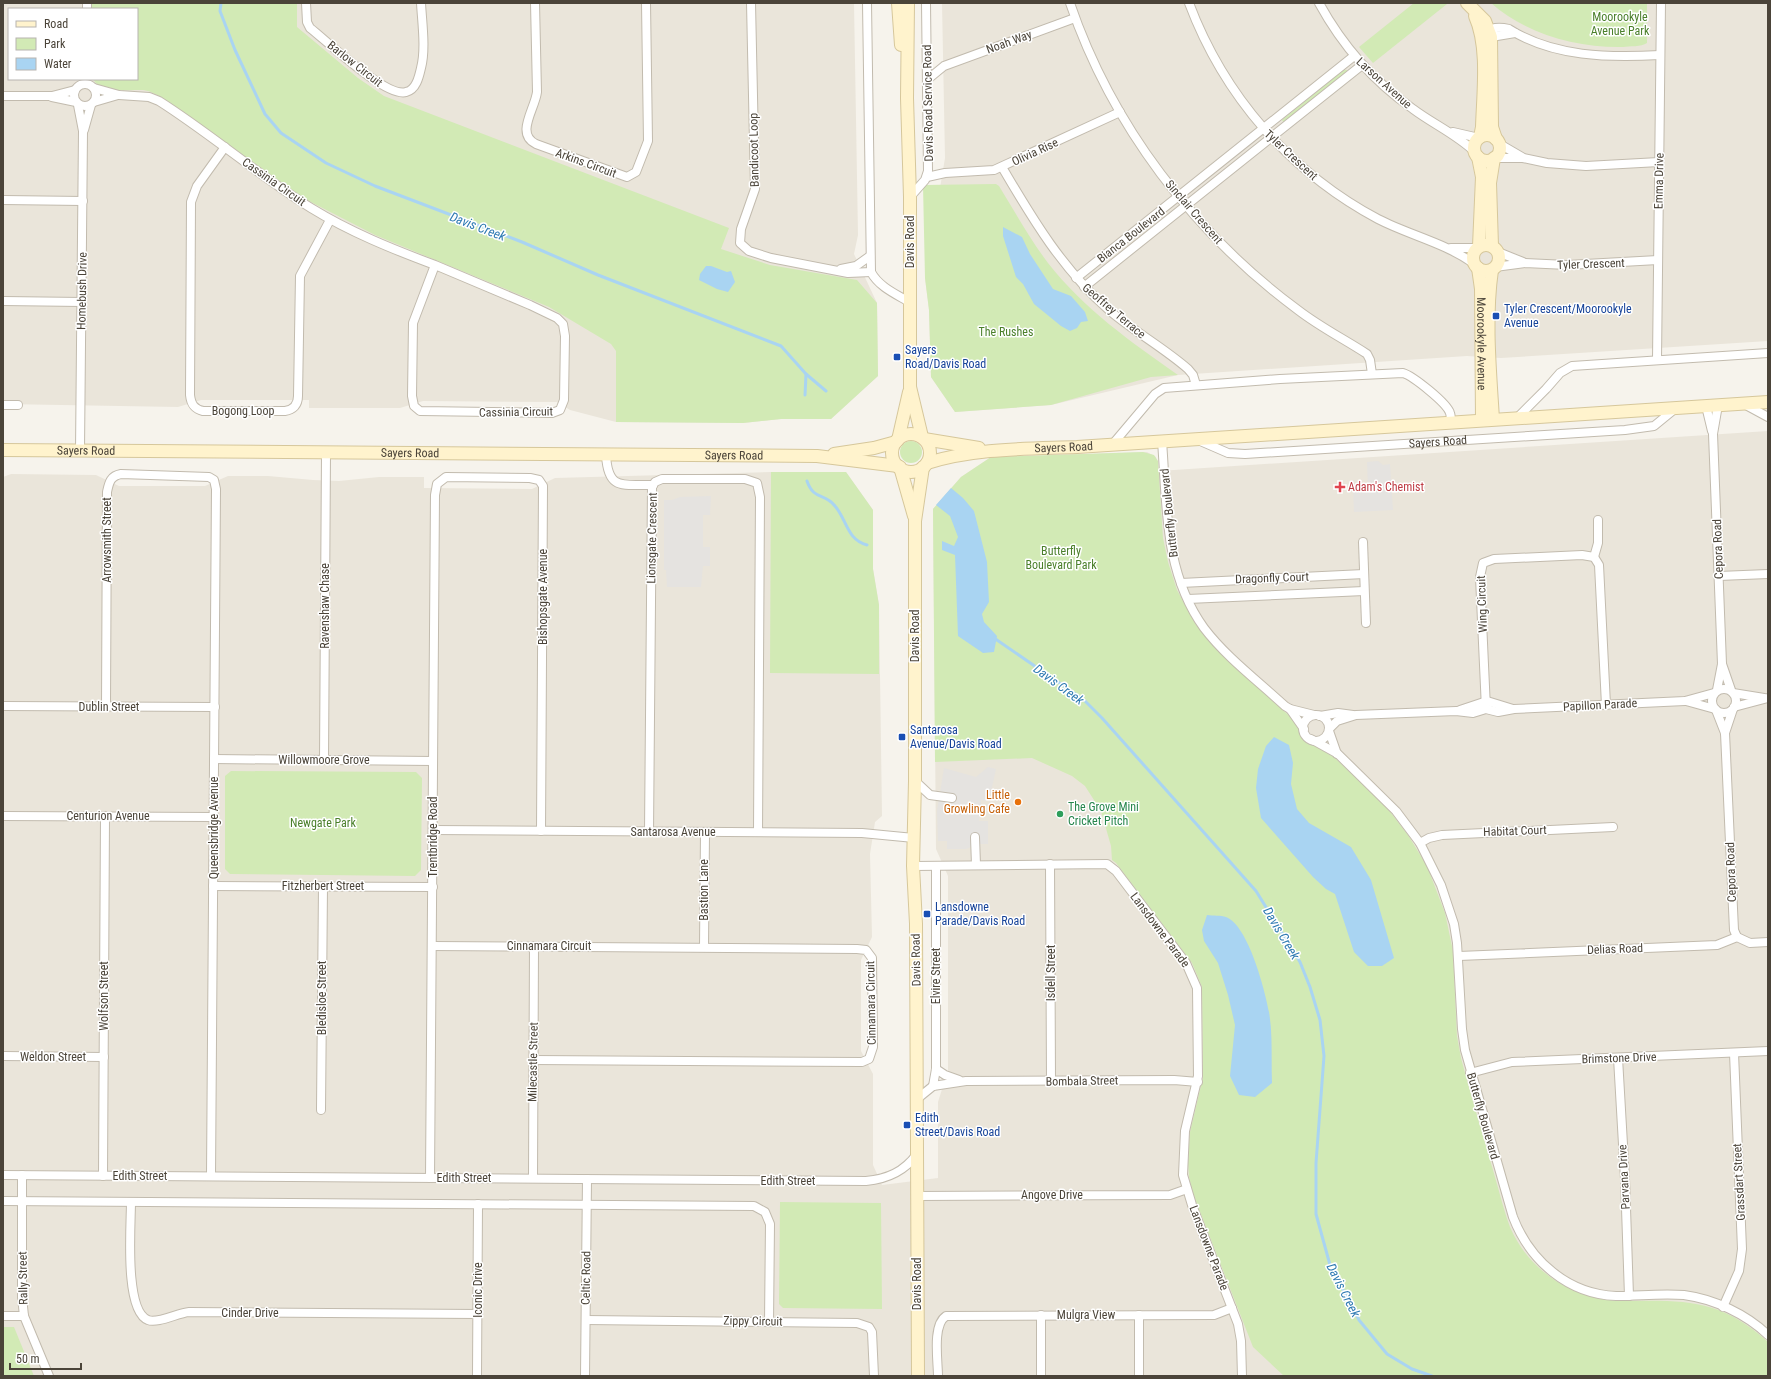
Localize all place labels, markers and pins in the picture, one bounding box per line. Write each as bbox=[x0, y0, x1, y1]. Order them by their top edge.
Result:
place label: Tyler Crescent/Moorookyle Avenue bbox=[1504, 302, 1632, 330]
marker: Tyler Crescent/Moorookyle Avenue bbox=[1491, 311, 1501, 321]
place label: Sayers Road/Davis Road bbox=[905, 343, 986, 371]
marker: Sayers Road/Davis Road bbox=[892, 352, 902, 362]
place label: Adam's Chemist bbox=[1348, 480, 1424, 494]
marker: Adam's Chemist bbox=[1335, 482, 1345, 492]
place label: Santarosa Avenue/Davis Road bbox=[910, 723, 1002, 751]
marker: Santarosa Avenue/Davis Road bbox=[897, 732, 907, 742]
place label: Little Growling Cafe bbox=[944, 788, 1010, 816]
marker: Little Growling Cafe bbox=[1013, 797, 1023, 807]
place label: The Grove Mini Cricket Pitch bbox=[1068, 800, 1139, 828]
marker: The Grove Mini Cricket Pitch bbox=[1055, 809, 1065, 819]
place label: Lansdowne Parade/Davis Road bbox=[935, 900, 1025, 928]
marker: Lansdowne Parade/Davis Road bbox=[922, 909, 932, 919]
place label: Edith Street/Davis Road bbox=[915, 1111, 1000, 1139]
marker: Edith Street/Davis Road bbox=[902, 1120, 912, 1130]

